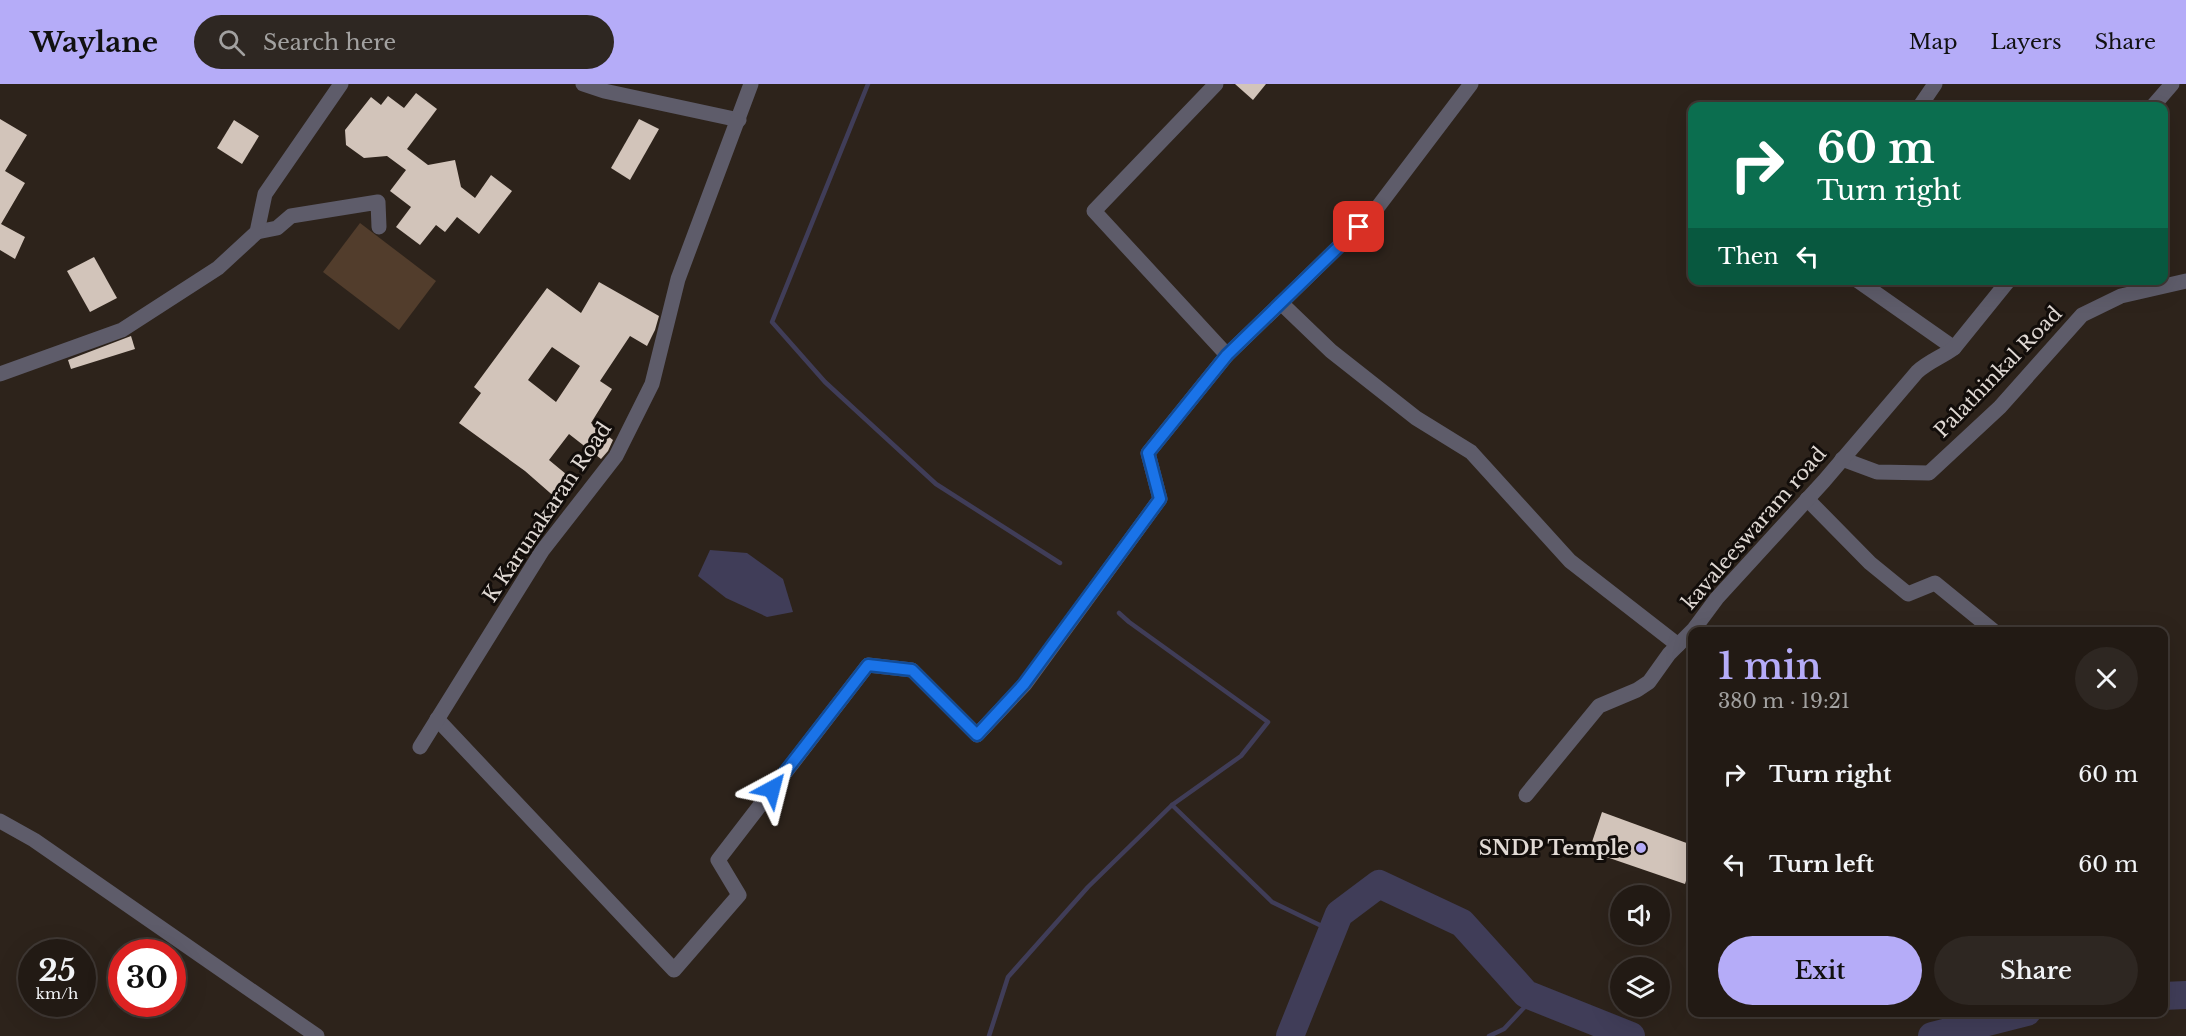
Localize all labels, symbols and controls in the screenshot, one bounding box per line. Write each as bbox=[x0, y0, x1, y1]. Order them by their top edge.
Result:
search box bbox=[194, 15, 614, 69]
text: Waylane bbox=[30, 25, 158, 60]
icon: search bbox=[215, 26, 248, 59]
text: Search here bbox=[263, 29, 396, 56]
text: Map bbox=[1909, 29, 1958, 55]
text: Layers bbox=[1991, 29, 2062, 55]
text: Share bbox=[2095, 29, 2156, 55]
text: 60 m bbox=[1817, 122, 1935, 174]
icon: right bbox=[1718, 126, 1796, 204]
text: Turn right bbox=[1817, 174, 1961, 207]
pin bbox=[1333, 201, 1384, 252]
icon: arrive bbox=[1342, 210, 1375, 243]
icon: left bbox=[1791, 240, 1824, 273]
text: Then bbox=[1718, 243, 1779, 270]
street label: Palathinkal Road bbox=[1929, 301, 2067, 443]
street label: K Karunakaran Road bbox=[478, 417, 616, 607]
street label: kavaleeswaram road bbox=[1677, 442, 1831, 614]
text: 1 min bbox=[1718, 644, 1822, 689]
button: close bbox=[2075, 647, 2138, 710]
text: 380 m · 19:21 bbox=[1718, 689, 1850, 713]
position arrow bbox=[740, 757, 804, 821]
icon: right bbox=[1718, 758, 1751, 791]
text: Turn right bbox=[1769, 761, 1891, 788]
text: 60 m bbox=[2078, 761, 2138, 788]
place label: SNDP Temple bbox=[1479, 836, 1629, 860]
marker: SNDP Temple bbox=[1634, 841, 1648, 855]
icon: left bbox=[1718, 848, 1751, 881]
text: Turn left bbox=[1769, 851, 1874, 878]
text: 60 m bbox=[2078, 851, 2138, 878]
map controls bbox=[1610, 885, 1670, 1017]
button: sound bbox=[1610, 885, 1670, 945]
button: Exit bbox=[1718, 936, 1922, 1005]
button: Share bbox=[1934, 936, 2138, 1005]
speed limit sign: 30 bbox=[108, 939, 186, 1017]
text: 25 bbox=[38, 952, 76, 989]
button: layers bbox=[1610, 957, 1670, 1017]
text: km/h bbox=[36, 984, 78, 1003]

